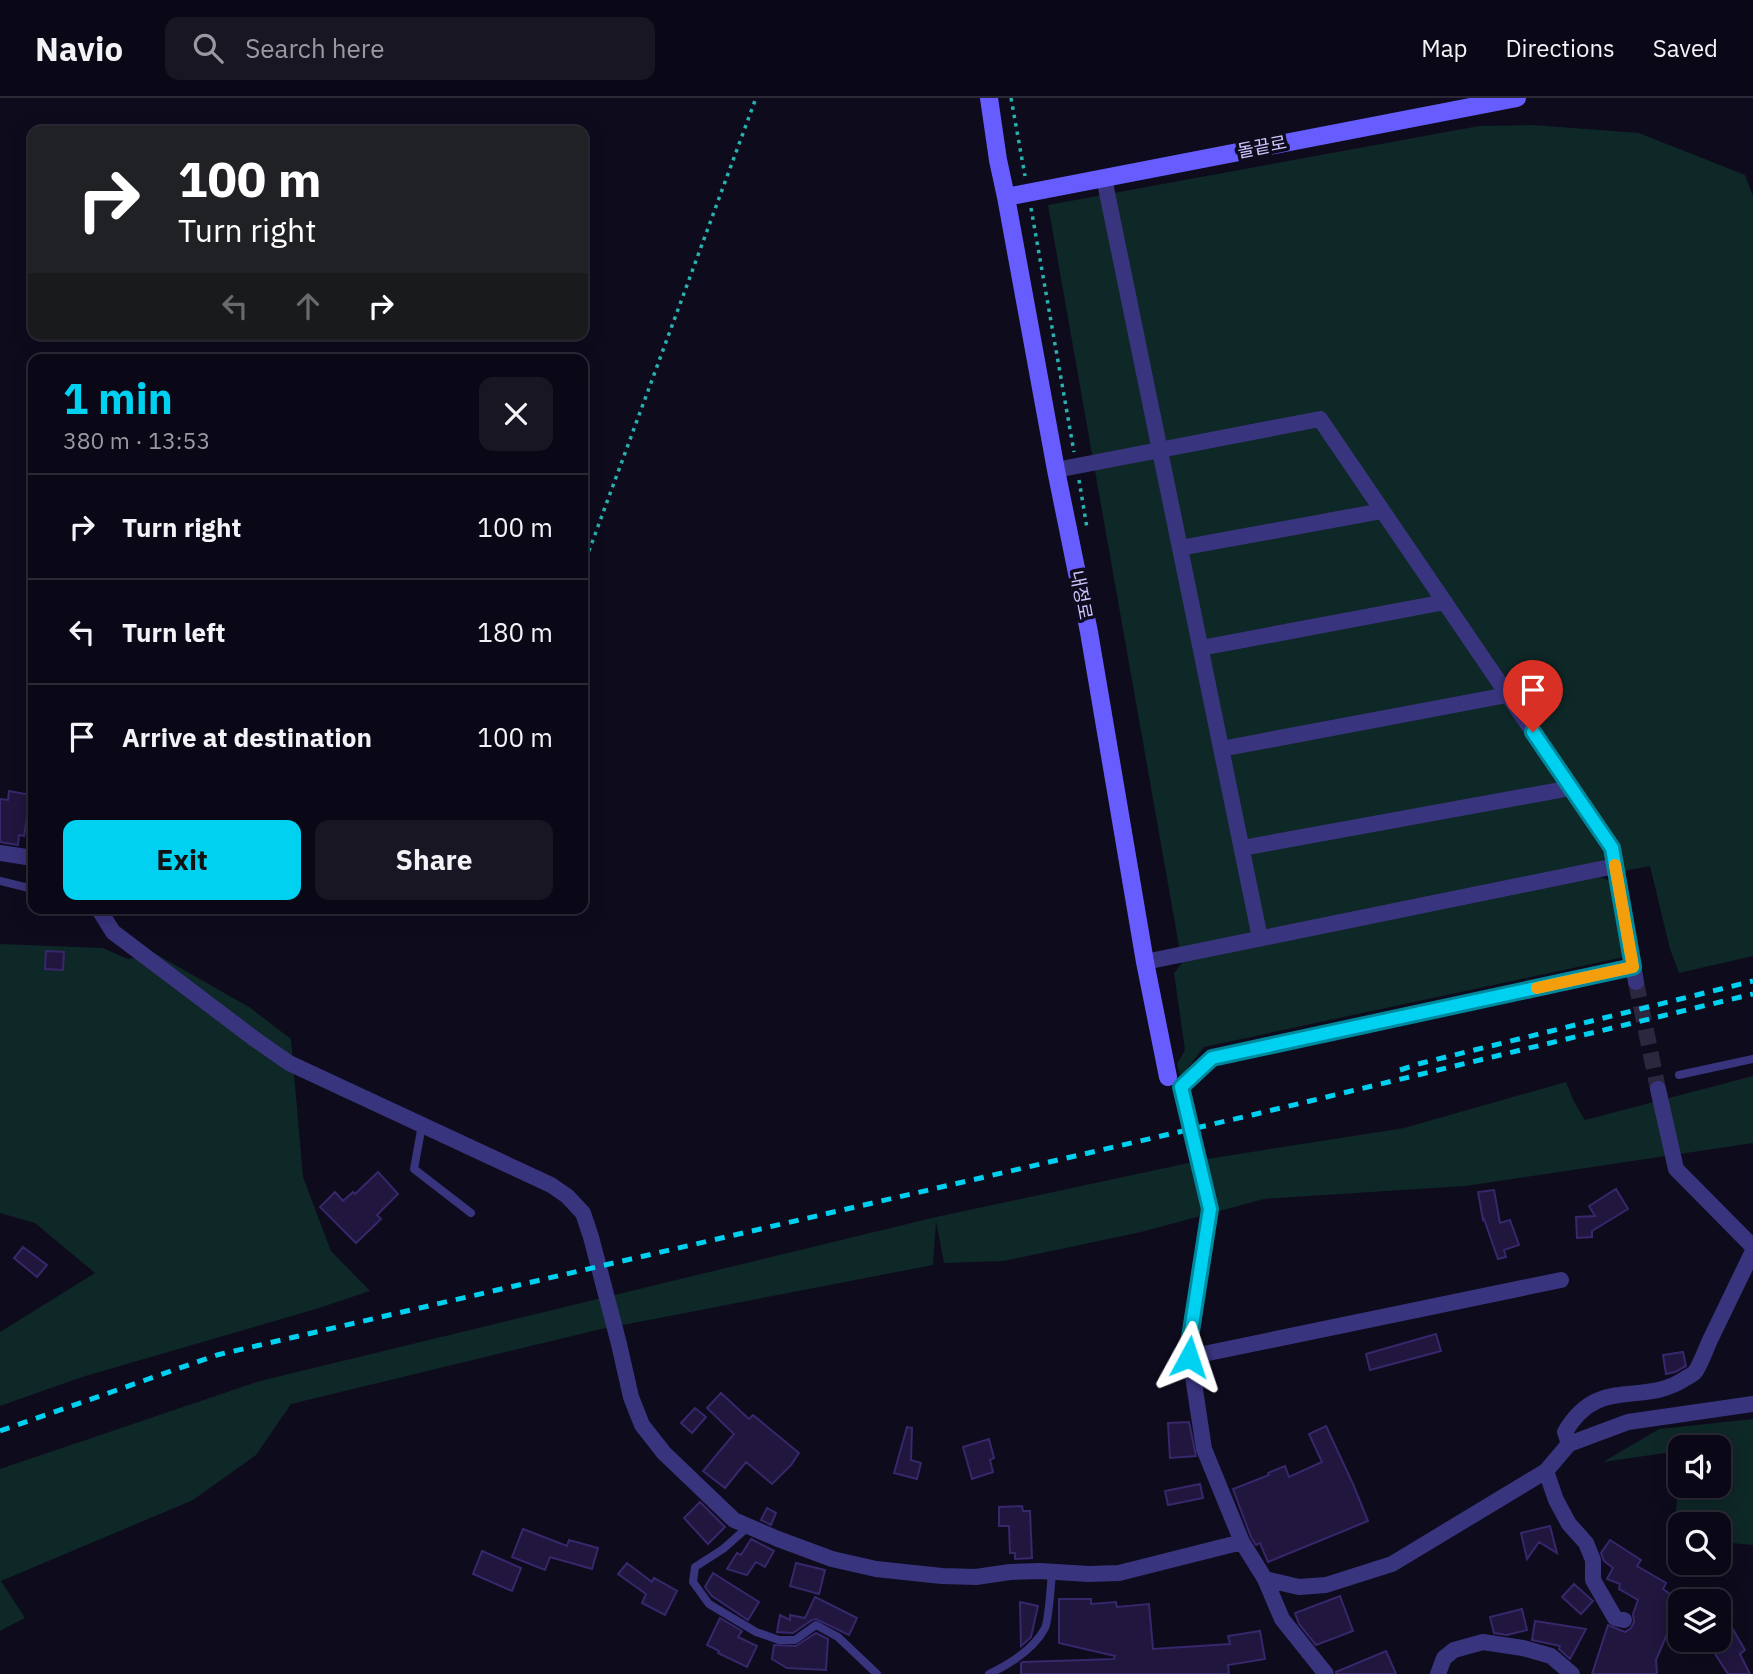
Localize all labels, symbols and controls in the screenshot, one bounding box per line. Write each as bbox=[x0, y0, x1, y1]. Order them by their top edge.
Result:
search box bbox=[165, 17, 655, 80]
text: Navio bbox=[35, 27, 123, 70]
icon: search bbox=[189, 29, 227, 67]
text: Search here bbox=[245, 31, 385, 65]
text: Map bbox=[1421, 32, 1467, 64]
text: Directions bbox=[1505, 32, 1615, 64]
text: Saved bbox=[1653, 32, 1718, 64]
street label: 돌끝로 bbox=[1235, 130, 1288, 163]
text: 100 m bbox=[178, 147, 322, 210]
icon: right bbox=[63, 154, 154, 245]
text: Turn right bbox=[178, 209, 316, 251]
icon: left bbox=[216, 287, 254, 325]
icon: ahead bbox=[289, 287, 327, 325]
icon: right bbox=[362, 287, 400, 325]
text: 1 min bbox=[63, 371, 173, 426]
button: close bbox=[479, 377, 553, 451]
text: 380 m · 13:53 bbox=[63, 425, 210, 455]
icon: right bbox=[63, 508, 101, 546]
text: Turn right bbox=[122, 510, 241, 544]
text: 100 m bbox=[477, 510, 553, 544]
street label: 내정로 bbox=[1065, 568, 1098, 621]
icon: left bbox=[63, 613, 101, 651]
text: Turn left bbox=[122, 615, 225, 649]
text: 180 m bbox=[477, 615, 553, 649]
pin bbox=[1503, 660, 1563, 732]
icon: arrive bbox=[1514, 671, 1552, 709]
icon: arrive bbox=[63, 718, 101, 756]
text: Arrive at destination bbox=[122, 720, 372, 754]
text: 100 m bbox=[477, 720, 553, 754]
button: Exit bbox=[63, 820, 301, 900]
button: Share bbox=[315, 820, 553, 900]
position arrow bbox=[1152, 1320, 1226, 1394]
map controls bbox=[1668, 1435, 1731, 1652]
button: sound bbox=[1668, 1435, 1731, 1498]
button: search bbox=[1668, 1512, 1731, 1575]
button: layers bbox=[1668, 1589, 1731, 1652]

